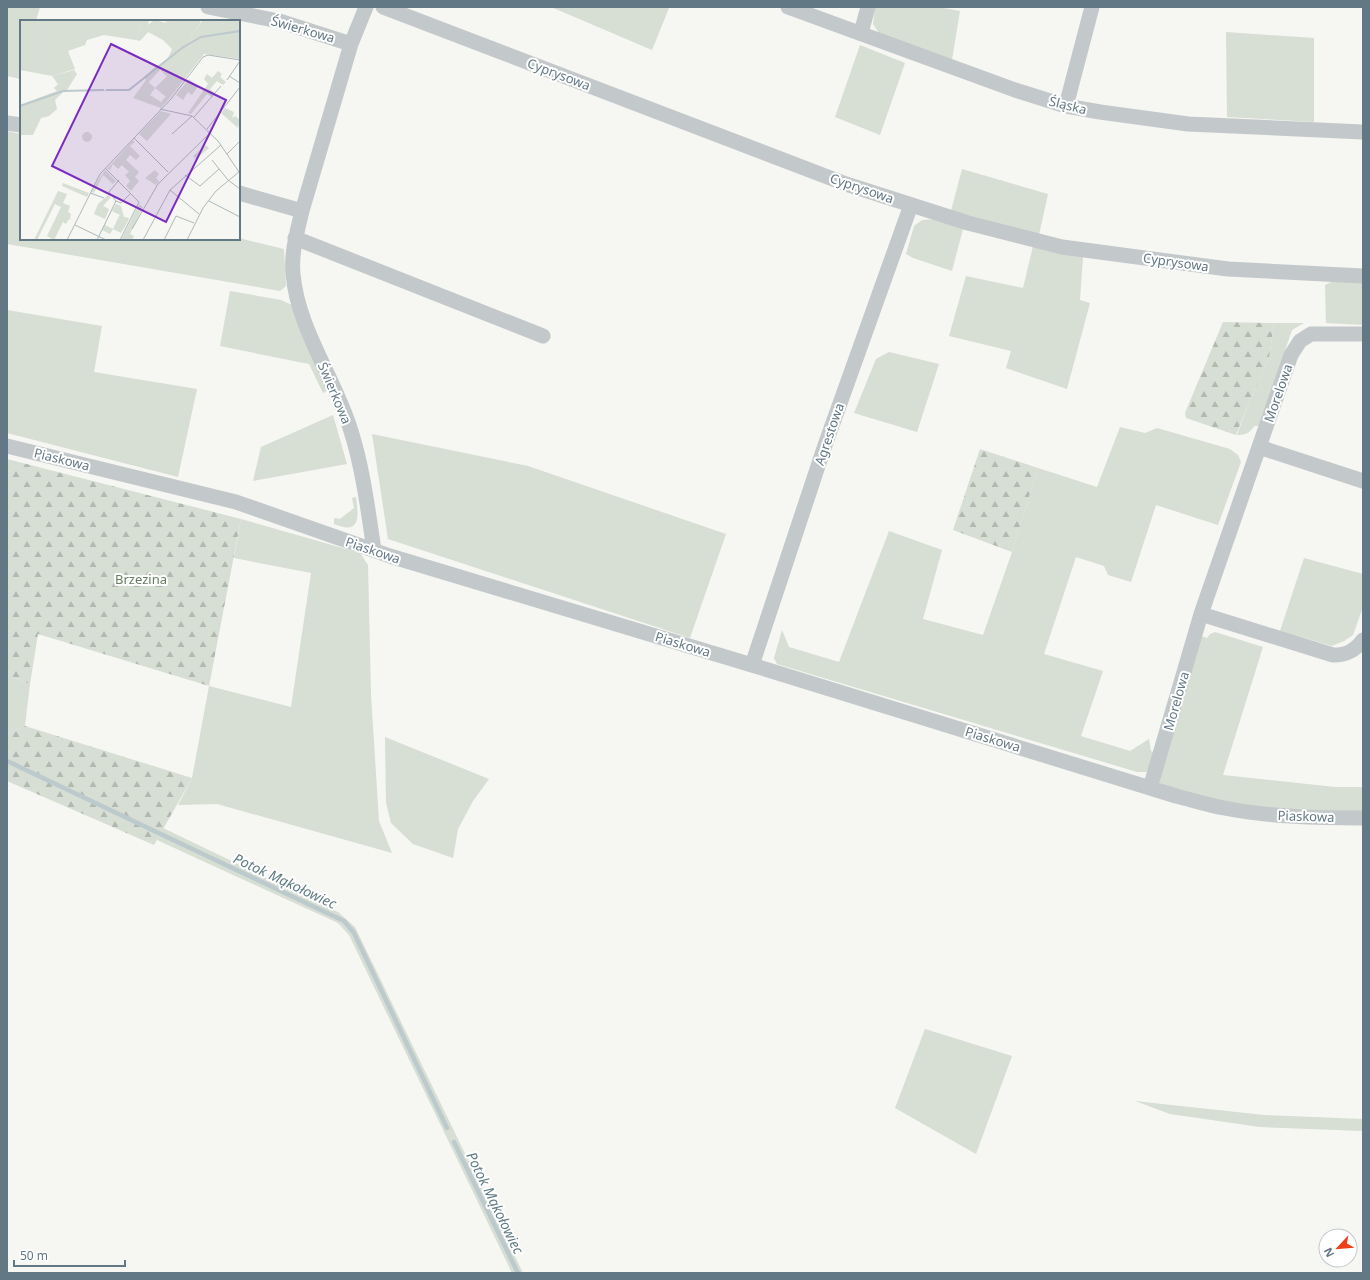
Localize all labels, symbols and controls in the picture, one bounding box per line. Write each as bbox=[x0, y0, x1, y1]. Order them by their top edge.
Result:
street label: Świerkowa bbox=[269, 11, 337, 47]
inset map bbox=[20, 20, 240, 240]
street label: Cyprysowa bbox=[525, 54, 593, 94]
street label: Śląska bbox=[1047, 92, 1089, 118]
street label: Cyprysowa bbox=[828, 169, 896, 207]
street label: Cyprysowa bbox=[1142, 248, 1210, 276]
street label: Świerkowa bbox=[314, 359, 356, 427]
street label: Morelowa bbox=[1260, 361, 1296, 425]
street label: Agrestowa bbox=[810, 400, 848, 468]
street label: Piaskowa bbox=[32, 443, 92, 475]
street label: Piaskowa bbox=[343, 532, 403, 568]
park label: Brzezina bbox=[115, 570, 167, 588]
street label: Piaskowa bbox=[653, 627, 713, 661]
street label: Morelowa bbox=[1159, 669, 1193, 733]
street label: Piaskowa bbox=[963, 722, 1023, 756]
street label: Piaskowa bbox=[1277, 806, 1335, 826]
water label: Potok Mąkołowiec bbox=[231, 848, 340, 913]
water label: Potok Mąkołowiec bbox=[462, 1149, 529, 1258]
north arrow bbox=[1318, 1228, 1358, 1268]
scale bar bbox=[14, 1242, 125, 1268]
text: N bbox=[1320, 1245, 1337, 1260]
text: 50 m bbox=[20, 1247, 48, 1264]

